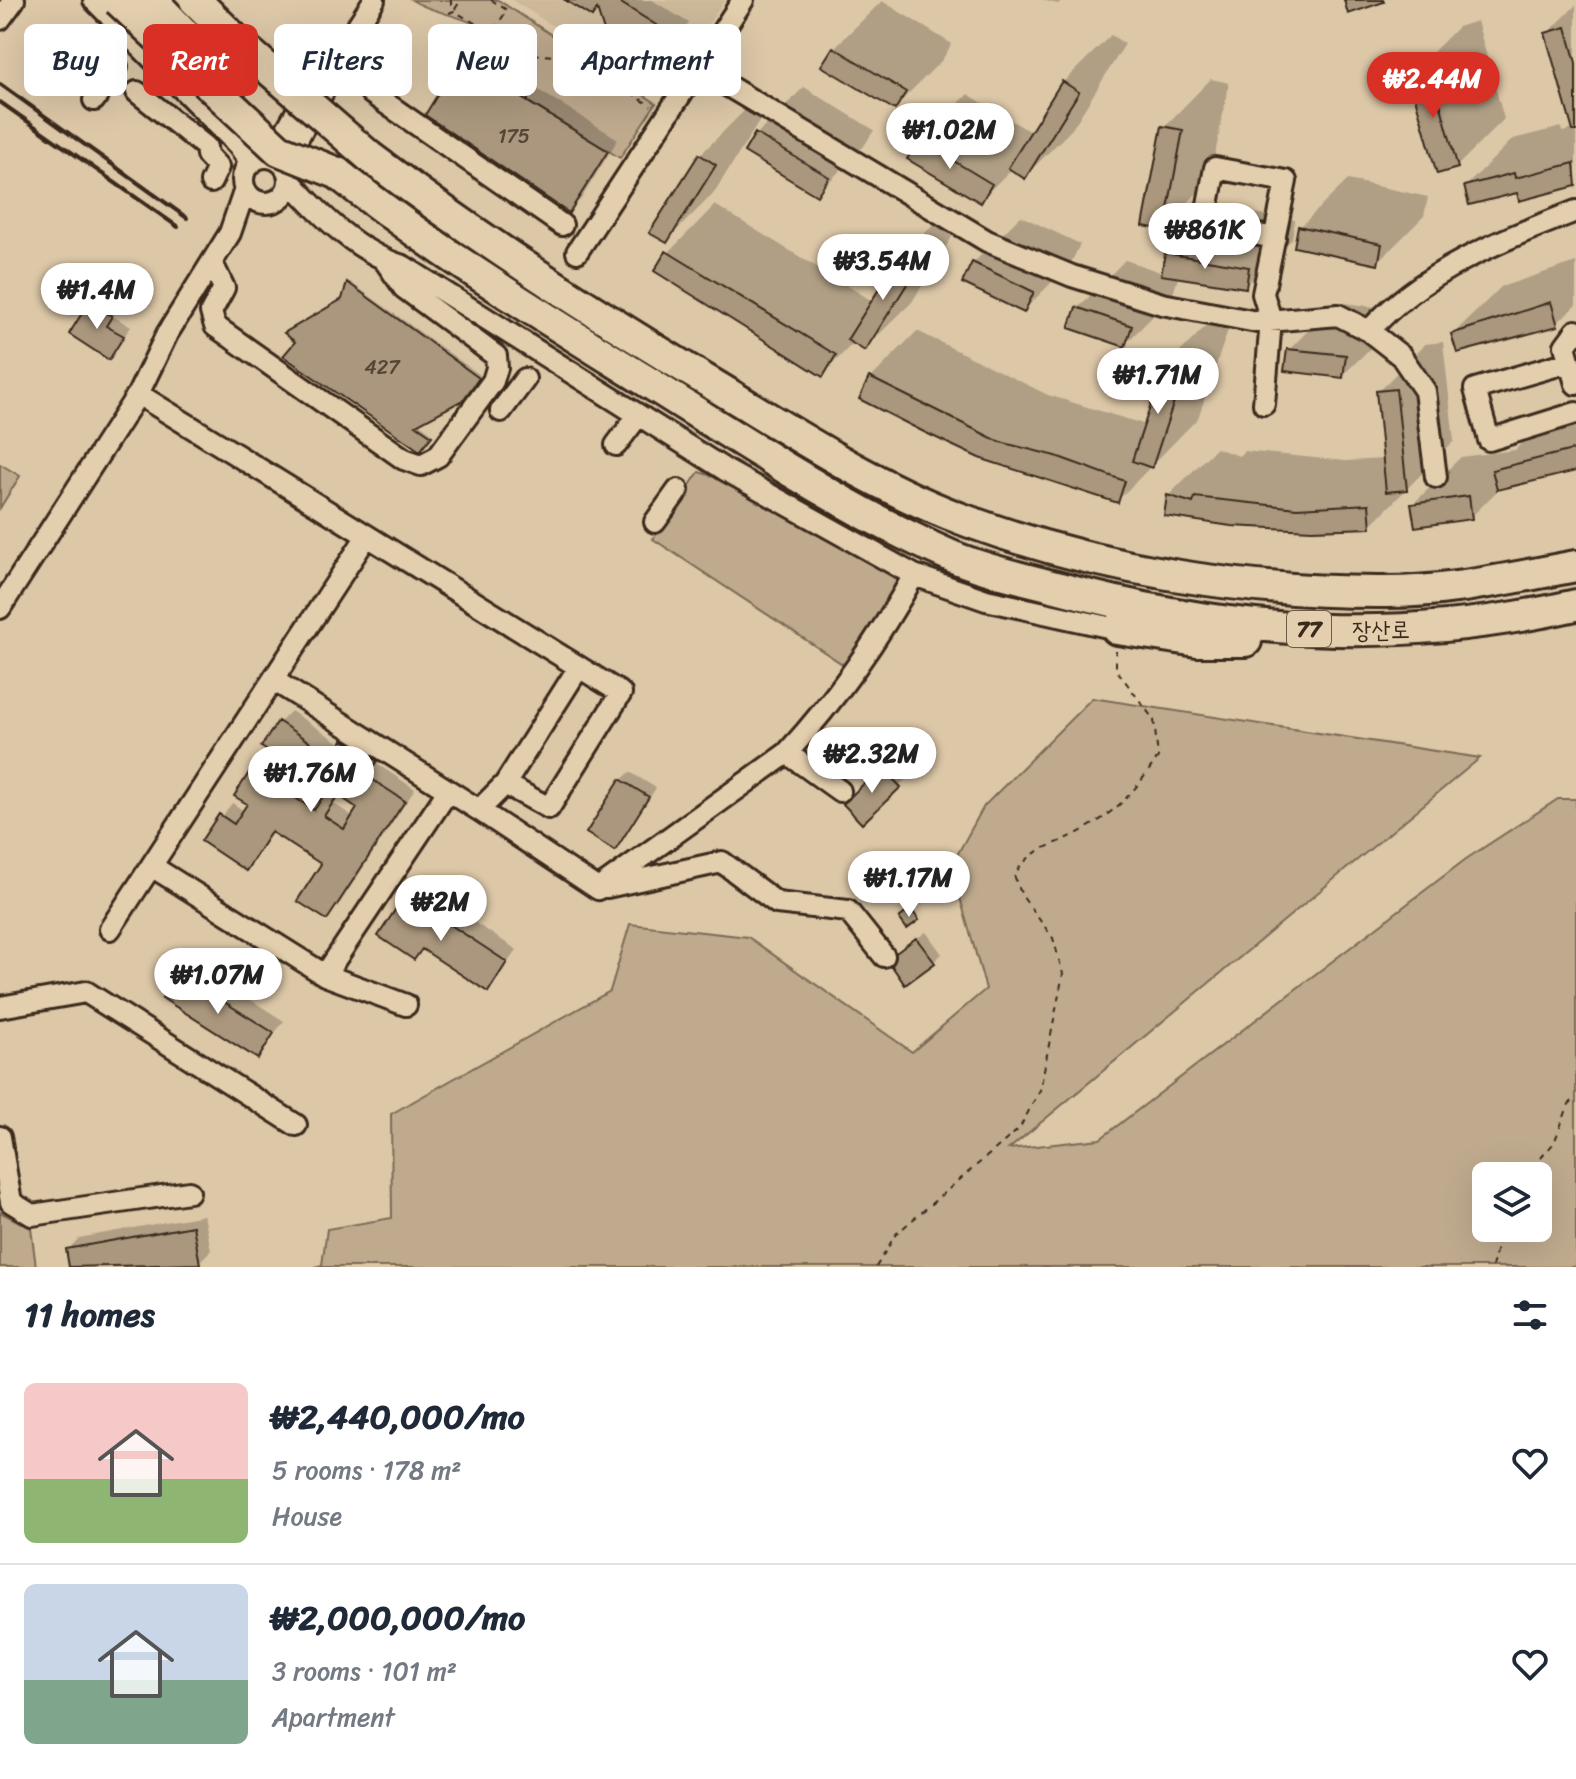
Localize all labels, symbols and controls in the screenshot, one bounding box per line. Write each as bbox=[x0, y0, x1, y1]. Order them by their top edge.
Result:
chip: Buy bbox=[24, 24, 127, 96]
chip: Rent bbox=[143, 24, 258, 96]
chip: Filters bbox=[274, 24, 412, 96]
chip: New bbox=[428, 24, 537, 96]
chip: Apartment bbox=[553, 24, 741, 96]
pin: ₩2.44M bbox=[1368, 52, 1498, 120]
text: ₩2.44M bbox=[1385, 55, 1481, 101]
pin: ₩1.02M bbox=[885, 103, 1015, 171]
text: ₩1.02M bbox=[904, 106, 996, 152]
house number: 175 bbox=[498, 119, 530, 154]
pin: ₩861K bbox=[1149, 203, 1261, 271]
text: ₩861K bbox=[1166, 206, 1244, 252]
pin: ₩3.54M bbox=[818, 234, 948, 302]
text: ₩3.54M bbox=[835, 237, 931, 283]
pin: ₩1.4M bbox=[41, 263, 153, 331]
text: ₩1.4M bbox=[59, 266, 135, 312]
pin: ₩1.71M bbox=[1093, 348, 1223, 416]
house number: 427 bbox=[364, 350, 401, 385]
text: ₩1.71M bbox=[1115, 351, 1201, 397]
street label: 장산로 bbox=[1352, 608, 1410, 652]
road number: 77 bbox=[1287, 611, 1331, 647]
pin: ₩2.32M bbox=[807, 727, 937, 795]
text: ₩2.32M bbox=[825, 730, 919, 776]
pin: ₩1.76M bbox=[246, 746, 376, 814]
text: ₩1.76M bbox=[266, 749, 356, 795]
pin: ₩1.17M bbox=[844, 851, 974, 919]
text: ₩1.17M bbox=[866, 854, 952, 900]
pin: ₩2M bbox=[402, 875, 480, 943]
text: ₩2M bbox=[413, 878, 469, 924]
pin: ₩1.07M bbox=[153, 948, 283, 1016]
text: ₩1.07M bbox=[172, 951, 264, 997]
map controls bbox=[1472, 1162, 1552, 1242]
button: layers bbox=[1472, 1162, 1552, 1242]
text: 11 homes bbox=[24, 1285, 155, 1345]
icon: filters bbox=[1508, 1293, 1552, 1337]
text: ₩2,440,000/mo bbox=[272, 1387, 525, 1447]
icon: home bbox=[88, 1415, 184, 1511]
icon: heart bbox=[1508, 1441, 1552, 1485]
text: 5 rooms · 178 m² bbox=[272, 1447, 461, 1493]
text: House bbox=[272, 1493, 342, 1539]
text: ₩2,000,000/mo bbox=[272, 1588, 525, 1648]
icon: home bbox=[88, 1616, 184, 1712]
icon: heart bbox=[1508, 1642, 1552, 1686]
text: 3 rooms · 101 m² bbox=[272, 1648, 457, 1694]
text: Apartment bbox=[272, 1694, 395, 1740]

